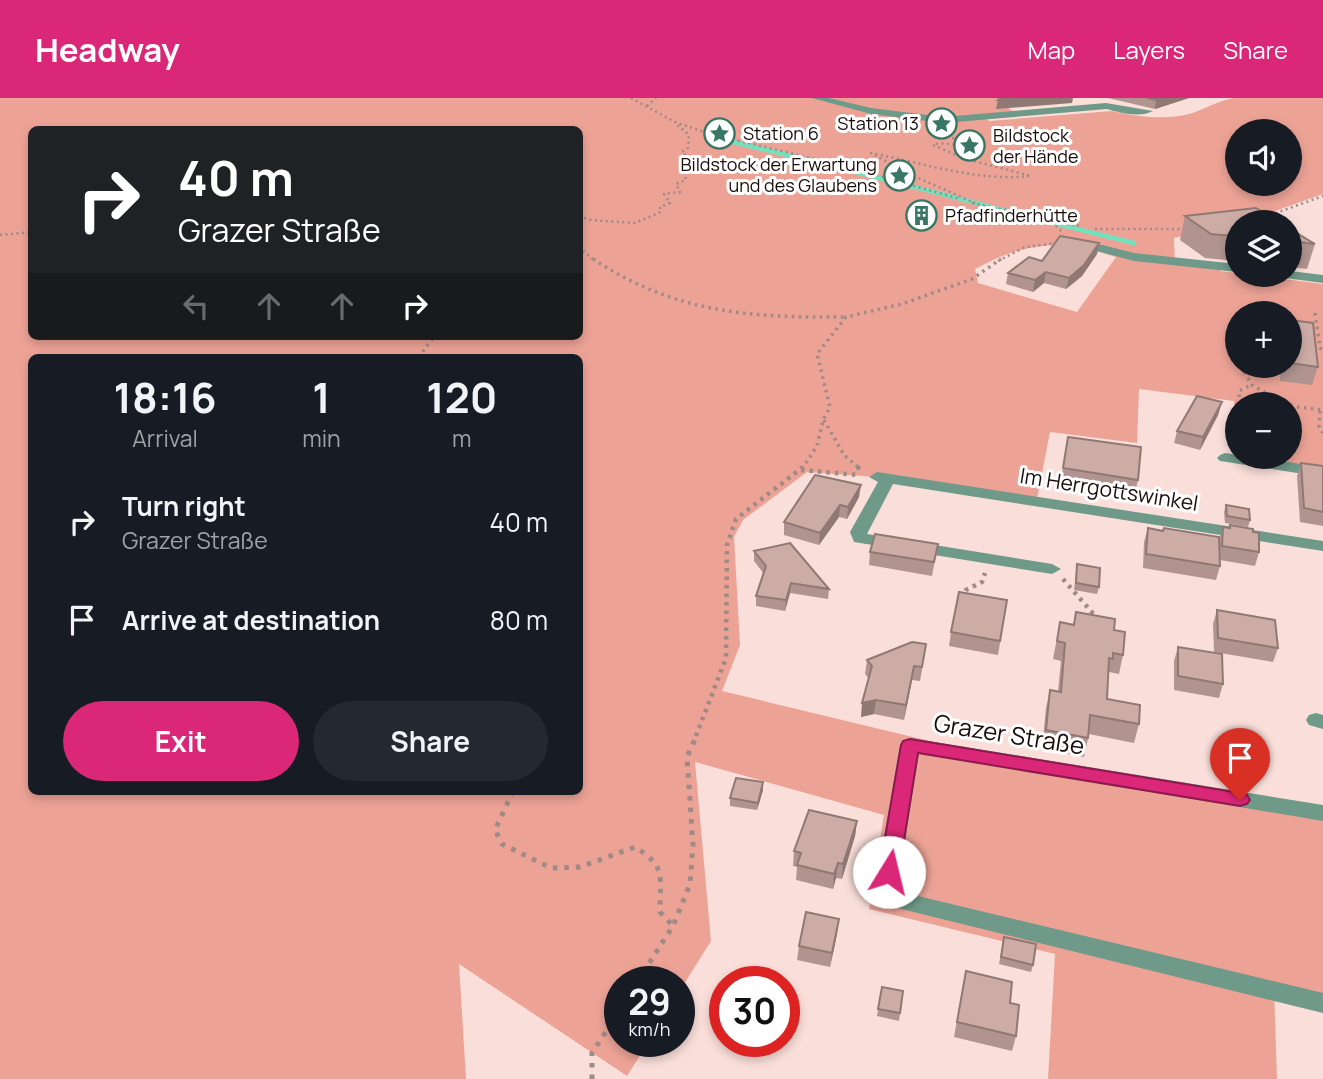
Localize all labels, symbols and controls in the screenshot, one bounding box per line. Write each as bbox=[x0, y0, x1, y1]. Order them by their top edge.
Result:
text: Headway bbox=[35, 27, 180, 72]
text: Map bbox=[1028, 33, 1075, 66]
text: Layers bbox=[1113, 33, 1185, 66]
text: Share bbox=[1223, 33, 1288, 66]
place icon: Station 13 bbox=[925, 107, 959, 141]
place label: Station 13 bbox=[837, 111, 919, 135]
place icon: Station 6 bbox=[703, 117, 737, 151]
map controls bbox=[1225, 119, 1302, 469]
button: sound bbox=[1225, 119, 1302, 196]
place label: Station 6 bbox=[743, 121, 819, 145]
place label: Bildstock der Hände bbox=[993, 123, 1078, 168]
place icon: Bildstock der Hände bbox=[953, 129, 987, 163]
text: 40 m bbox=[178, 144, 294, 211]
place label: Bildstock der Erwartung und des Glaubens bbox=[680, 152, 877, 197]
icon: right bbox=[63, 154, 154, 245]
place icon: Bildstock der Erwartung und des Glaubens bbox=[883, 158, 917, 192]
building icon: Pfadfinderhütte bbox=[905, 199, 939, 233]
place label: Pfadfinderhütte bbox=[945, 203, 1078, 227]
text: Grazer Straße bbox=[178, 208, 381, 252]
button: layers bbox=[1225, 210, 1302, 287]
icon: left bbox=[177, 287, 215, 325]
icon: ahead bbox=[250, 287, 288, 325]
icon: ahead bbox=[323, 287, 361, 325]
icon: right bbox=[396, 287, 434, 325]
button: + bbox=[1225, 301, 1302, 378]
text: 18:16 bbox=[114, 368, 217, 426]
text: 1 bbox=[312, 368, 331, 426]
text: 120 bbox=[426, 368, 497, 426]
button: − bbox=[1225, 392, 1302, 469]
text: Arrival bbox=[132, 422, 198, 454]
text: min bbox=[302, 422, 341, 454]
text: m bbox=[452, 422, 472, 454]
street label: Im Herrgottswinkel bbox=[1018, 461, 1200, 517]
text: Turn right bbox=[122, 488, 246, 524]
icon: right bbox=[63, 503, 101, 541]
text: 40 m bbox=[490, 504, 548, 540]
text: Grazer Straße bbox=[122, 524, 268, 556]
icon: arrive bbox=[63, 601, 101, 639]
text: Arrive at destination bbox=[122, 602, 380, 638]
text: 80 m bbox=[490, 602, 548, 638]
button: Exit bbox=[63, 701, 299, 781]
button: Share bbox=[313, 701, 548, 781]
street label: Grazer Straße bbox=[932, 705, 1087, 762]
pin bbox=[1210, 728, 1270, 800]
icon: arrive bbox=[1221, 739, 1259, 777]
position arrow bbox=[852, 835, 926, 909]
speed limit sign: 30 bbox=[709, 966, 800, 1057]
text: 29 bbox=[628, 978, 671, 1026]
text: km/h bbox=[629, 1017, 670, 1041]

